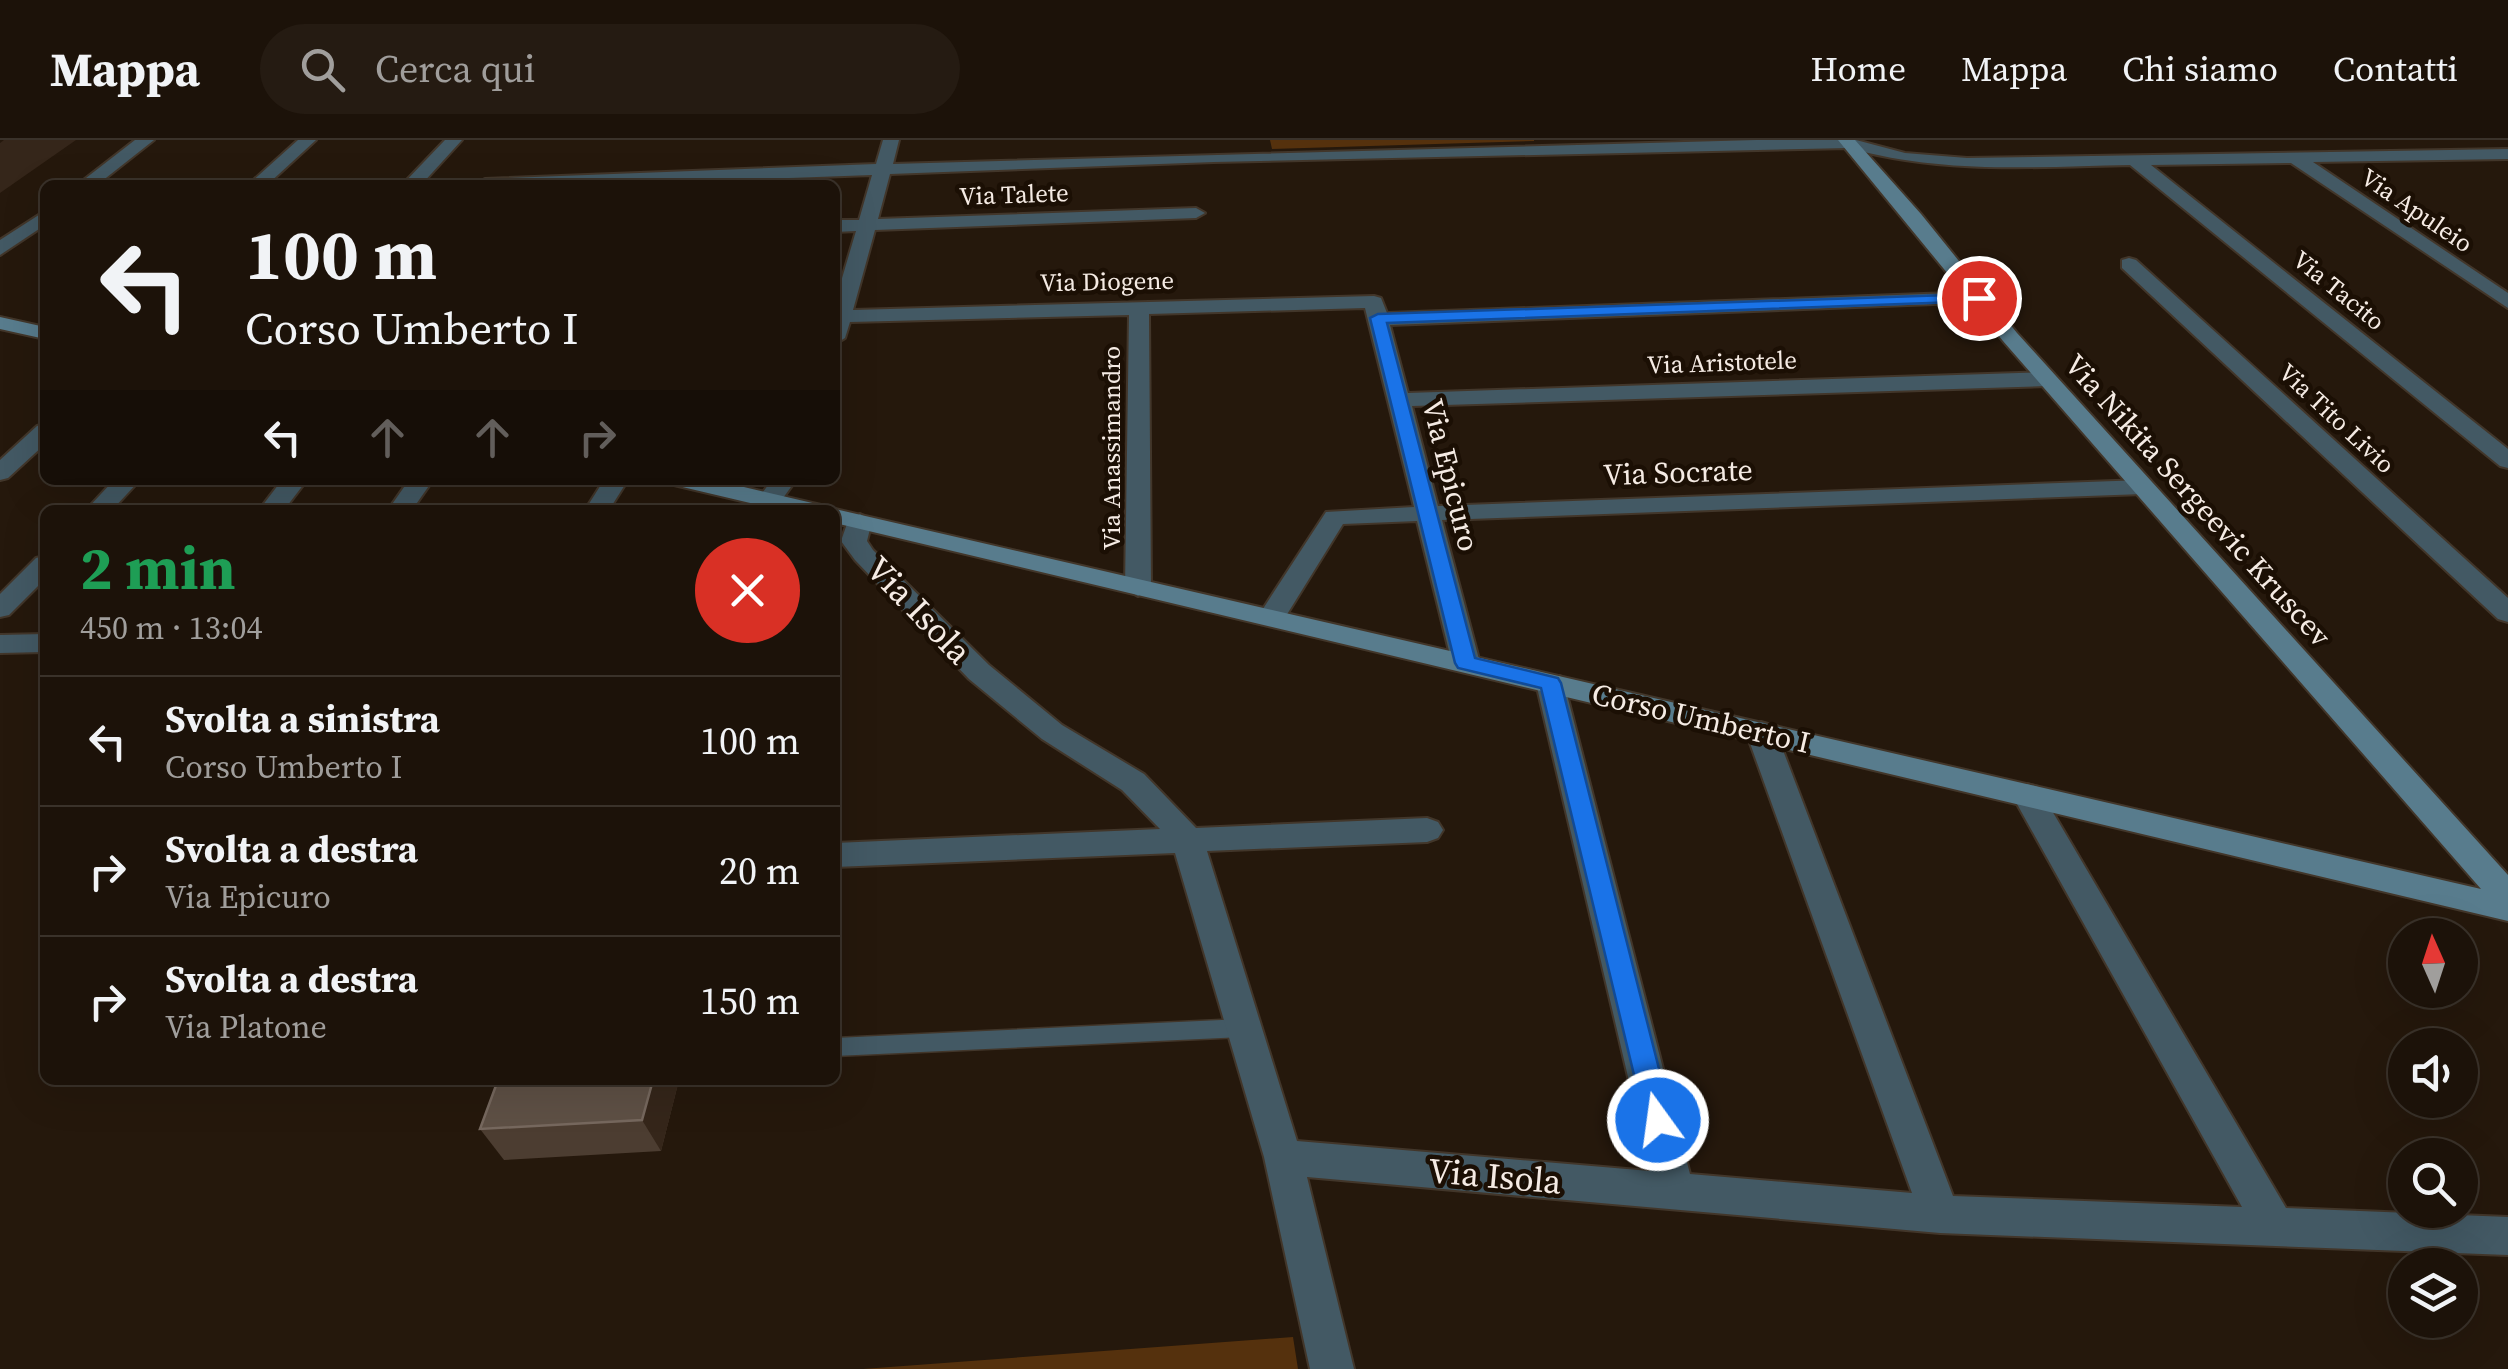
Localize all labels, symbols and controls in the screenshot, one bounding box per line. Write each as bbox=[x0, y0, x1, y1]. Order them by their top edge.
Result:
search box bbox=[260, 24, 960, 114]
text: Mappa bbox=[50, 36, 200, 102]
icon: search bbox=[295, 42, 350, 97]
text: Cerca qui bbox=[375, 43, 535, 95]
text: Home bbox=[1811, 45, 1906, 93]
text: Mappa bbox=[1961, 45, 2067, 93]
text: Chi siamo bbox=[2122, 45, 2278, 93]
text: Contatti bbox=[2333, 45, 2458, 93]
street label: Via Apuleio bbox=[2354, 160, 2480, 260]
street label: Via Talete bbox=[959, 175, 1069, 213]
text: 100 m bbox=[245, 206, 437, 302]
icon: left bbox=[80, 220, 210, 350]
street label: Via Tacito bbox=[2286, 242, 2392, 338]
pin bbox=[1937, 256, 2022, 341]
street label: Via Diogene bbox=[1040, 263, 1174, 299]
icon: arrive bbox=[1952, 271, 2007, 326]
text: Corso Umberto I bbox=[245, 297, 579, 359]
street label: Via Aristotele bbox=[1646, 342, 1798, 382]
street label: Via Nikita Sergeevic Kruscev bbox=[2055, 345, 2341, 655]
street label: Via Anassimandro bbox=[1094, 346, 1128, 550]
street label: Via Tito Livio bbox=[2271, 355, 2403, 481]
street label: Via Epicuro bbox=[1412, 395, 1490, 555]
icon: left bbox=[255, 410, 310, 465]
icon: ahead bbox=[360, 410, 415, 465]
icon: ahead bbox=[465, 410, 520, 465]
icon: right bbox=[570, 410, 625, 465]
street label: Via Socrate bbox=[1602, 449, 1754, 495]
text: 2 min bbox=[80, 527, 236, 609]
button: close bbox=[695, 538, 800, 643]
street label: Via Isola bbox=[855, 545, 983, 675]
text: 450 m · 13:04 bbox=[80, 606, 262, 650]
street label: Corso Umberto I bbox=[1588, 673, 1814, 763]
text: Svolta a sinistra bbox=[165, 693, 440, 745]
icon: left bbox=[80, 714, 135, 769]
text: 100 m bbox=[700, 715, 800, 767]
text: Corso Umberto I bbox=[165, 745, 402, 789]
text: Svolta a destra bbox=[165, 823, 418, 875]
icon: right bbox=[80, 844, 135, 899]
text: 20 m bbox=[719, 845, 800, 897]
text: Via Epicuro bbox=[165, 875, 331, 919]
north arrow bbox=[2388, 918, 2478, 1008]
map controls bbox=[2388, 918, 2478, 1338]
text: Svolta a destra bbox=[165, 953, 418, 1005]
icon: right bbox=[80, 974, 135, 1029]
text: 150 m bbox=[700, 975, 800, 1027]
text: Via Platone bbox=[165, 1005, 327, 1049]
button: sound bbox=[2388, 1028, 2478, 1118]
position arrow bbox=[1606, 1068, 1710, 1172]
button: search bbox=[2388, 1138, 2478, 1228]
street label: Via Isola bbox=[1427, 1146, 1564, 1206]
button: layers bbox=[2388, 1248, 2478, 1338]

